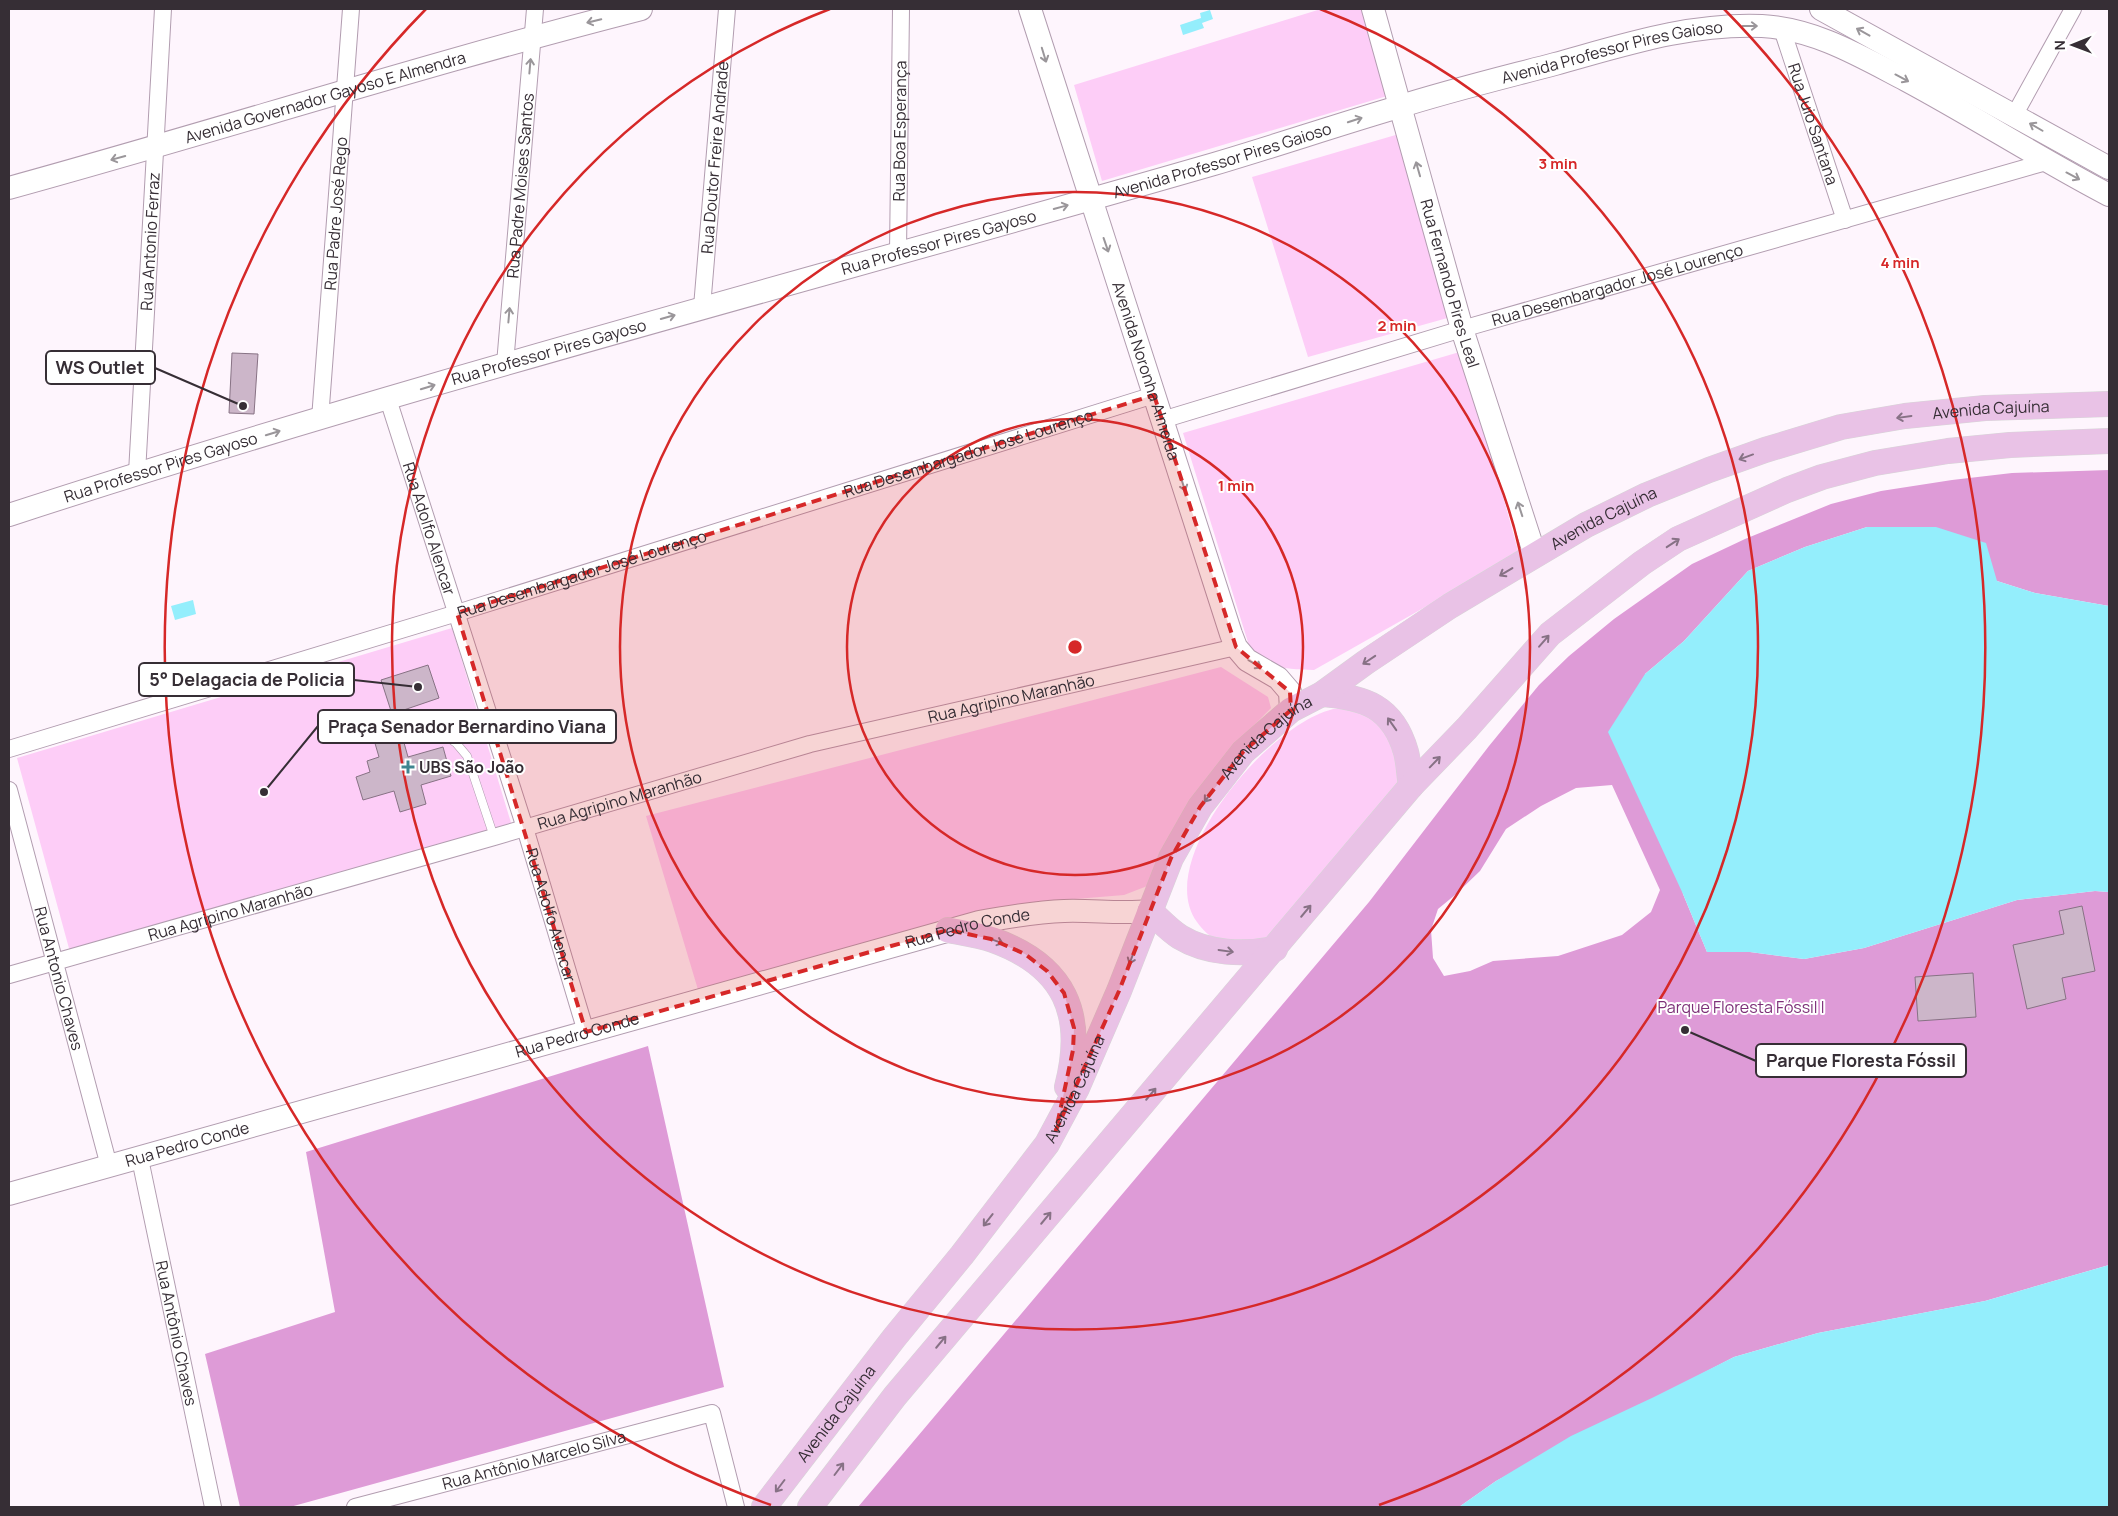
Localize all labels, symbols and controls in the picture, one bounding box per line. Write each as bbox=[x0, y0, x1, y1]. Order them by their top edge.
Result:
street label: Avenida Professor Pires Gaioso bbox=[1499, 16, 1724, 89]
one-way arrow bbox=[586, 17, 602, 26]
north arrow bbox=[2048, 20, 2098, 70]
one-way arrow bbox=[1742, 21, 1758, 31]
one-way arrow bbox=[1856, 27, 1871, 36]
text: N bbox=[2050, 40, 2069, 50]
street label: Avenida Governador Gayoso E Almendra bbox=[182, 46, 468, 148]
one-way arrow bbox=[1040, 47, 1050, 63]
one-way arrow bbox=[525, 58, 535, 74]
street label: Rua Doutor Freire Andrade bbox=[696, 60, 734, 255]
street label: Rua Boa Esperança bbox=[888, 60, 911, 202]
street label: Rua Juio Santana bbox=[1783, 60, 1844, 188]
one-way arrow bbox=[1894, 74, 1909, 83]
street label: Rua Padre Moises Santos bbox=[501, 92, 539, 279]
one-way arrow bbox=[1347, 115, 1363, 124]
street label: Avenida Professor Pires Gaioso bbox=[1110, 117, 1334, 203]
one-way arrow bbox=[2030, 121, 2044, 131]
street label: Rua Padre José Rego bbox=[319, 136, 352, 291]
one-way arrow bbox=[110, 153, 126, 163]
text: 3 min bbox=[1539, 153, 1577, 174]
one-way arrow bbox=[1412, 161, 1422, 177]
one-way arrow bbox=[2066, 171, 2081, 181]
street label: Rua Antonio Ferraz bbox=[135, 172, 165, 311]
street label: Rua Fernando Pires Leal bbox=[1415, 196, 1485, 371]
one-way arrow bbox=[1052, 202, 1068, 212]
street label: Rua Professor Pires Gayoso bbox=[839, 204, 1039, 280]
one-way arrow bbox=[1102, 237, 1112, 253]
street label: Rua Desembargador José Lourenço bbox=[1489, 238, 1745, 331]
text: 4 min bbox=[1880, 252, 1920, 273]
street label: Avenida Noronha Almeida bbox=[1107, 278, 1185, 463]
one-way arrow bbox=[504, 307, 514, 323]
one-way arrow bbox=[660, 311, 676, 321]
street label: Rua Professor Pires Gayoso bbox=[449, 314, 649, 390]
text: 2 min bbox=[1377, 315, 1417, 336]
callout: WS Outlet bbox=[46, 351, 155, 384]
text: WS Outlet bbox=[56, 355, 144, 379]
one-way arrow bbox=[420, 381, 436, 391]
street label: Avenida Cajuína bbox=[1931, 395, 2050, 424]
street label: Rua Desembargador José Lourenço bbox=[841, 404, 1096, 502]
one-way arrow bbox=[1896, 412, 1912, 422]
street label: Rua Professor Pires Gayoso bbox=[61, 427, 260, 508]
one-way arrow bbox=[264, 427, 280, 437]
one-way arrow bbox=[1739, 453, 1755, 462]
street label: Rua Adolfo Alencar bbox=[398, 459, 461, 598]
one-way arrow bbox=[1178, 475, 1188, 491]
text: 1 min bbox=[1218, 475, 1254, 496]
street label: Avenida Cajuína bbox=[1546, 481, 1660, 555]
one-way arrow bbox=[1515, 501, 1524, 517]
street label: Rua Desembargador José Lourenço bbox=[454, 525, 709, 623]
one-way arrow bbox=[1665, 538, 1679, 548]
one-way arrow bbox=[1500, 568, 1514, 578]
one-way arrow bbox=[1538, 635, 1549, 648]
centre of rings bbox=[1066, 638, 1084, 656]
one-way arrow bbox=[1362, 655, 1376, 665]
one-way arrow bbox=[1247, 660, 1261, 670]
callout: 5° Delagacia de Policia bbox=[139, 663, 354, 696]
text: 5° Delagacia de Policia bbox=[149, 667, 345, 691]
street label: Rua Agripino Maranhão bbox=[926, 669, 1097, 728]
street label: Avenida Cajuína bbox=[1215, 690, 1316, 784]
callout: Praça Senador Bernardino Viana bbox=[318, 710, 616, 743]
text: Praça Senador Bernardino Viana bbox=[328, 714, 606, 738]
one-way arrow bbox=[1387, 717, 1397, 731]
place label: UBS São João bbox=[419, 756, 524, 778]
one-way arrow bbox=[1428, 756, 1440, 768]
marker: UBS São João bbox=[401, 760, 415, 774]
street label: Rua Agripino Maranhão bbox=[535, 765, 704, 835]
one-way arrow bbox=[1204, 789, 1214, 803]
street label: Rua Adolfo Alencar bbox=[521, 845, 581, 985]
street label: Rua Agripino Maranhão bbox=[145, 878, 315, 946]
street label: Rua Pedro Conde bbox=[903, 903, 1031, 953]
street label: Rua Antonio Chaves bbox=[29, 904, 89, 1053]
one-way arrow bbox=[1300, 905, 1312, 918]
one-way arrow bbox=[987, 937, 1003, 946]
one-way arrow bbox=[1218, 946, 1234, 956]
one-way arrow bbox=[1127, 949, 1136, 964]
park label: Parque Floresta Fóssil I bbox=[1657, 996, 1825, 1018]
street label: Rua Pedro Conde bbox=[513, 1007, 642, 1063]
street label: Avenida Cajuína bbox=[1039, 1032, 1110, 1147]
callout: Parque Floresta Fóssil bbox=[1756, 1044, 1966, 1077]
text: Parque Floresta Fóssil bbox=[1766, 1048, 1956, 1072]
one-way arrow bbox=[1146, 1088, 1157, 1101]
street label: Rua Pedro Conde bbox=[123, 1116, 252, 1172]
one-way arrow bbox=[1041, 1212, 1052, 1225]
one-way arrow bbox=[983, 1213, 994, 1226]
street label: Rua Antônio Chaves bbox=[151, 1259, 203, 1408]
one-way arrow bbox=[935, 1336, 946, 1349]
street label: Avenida Cajuína bbox=[791, 1360, 880, 1467]
street label: Rua Antônio Marcelo Silva bbox=[440, 1425, 628, 1495]
one-way arrow bbox=[834, 1462, 845, 1475]
one-way arrow bbox=[775, 1479, 785, 1493]

